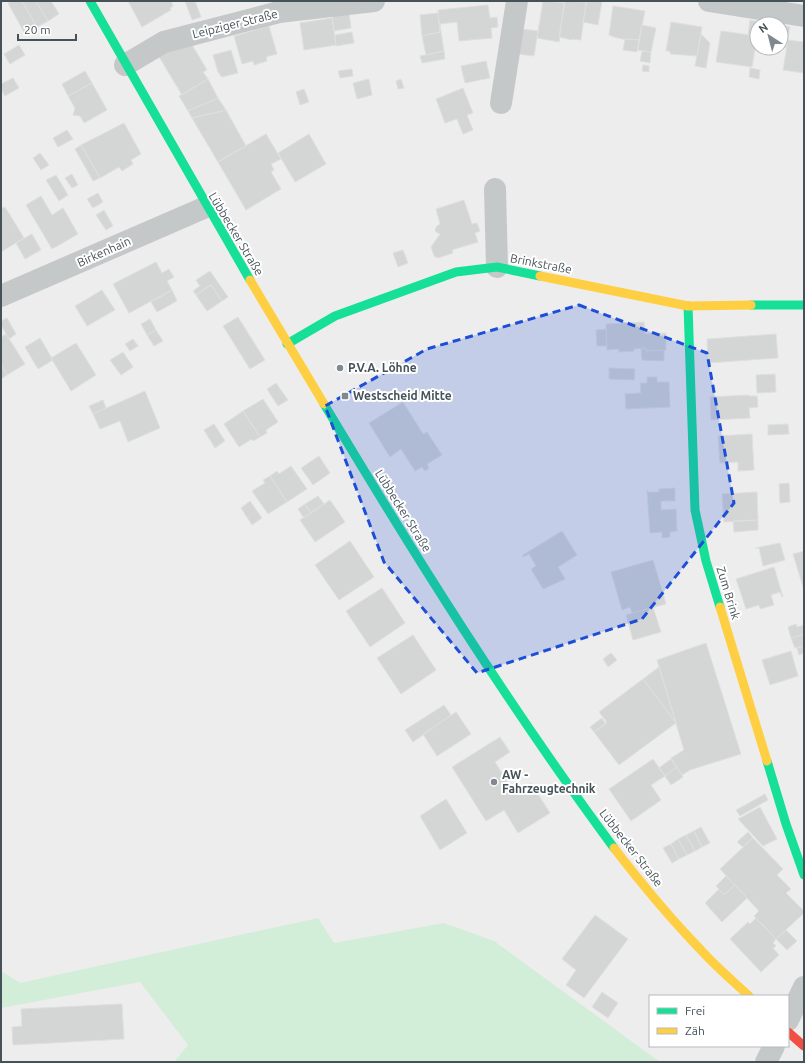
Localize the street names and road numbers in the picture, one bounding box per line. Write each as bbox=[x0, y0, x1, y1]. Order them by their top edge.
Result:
street label: Leipziger Straße bbox=[191, 7, 279, 40]
street label: Lübbecker Straße bbox=[207, 190, 266, 278]
street label: Birkenhain bbox=[75, 234, 133, 269]
street label: Brinkstraße bbox=[509, 251, 573, 276]
street label: Lübbecker Straße bbox=[373, 467, 434, 554]
street label: Zum Brink bbox=[714, 565, 743, 621]
street label: Lübbecker Straße bbox=[597, 806, 666, 889]

